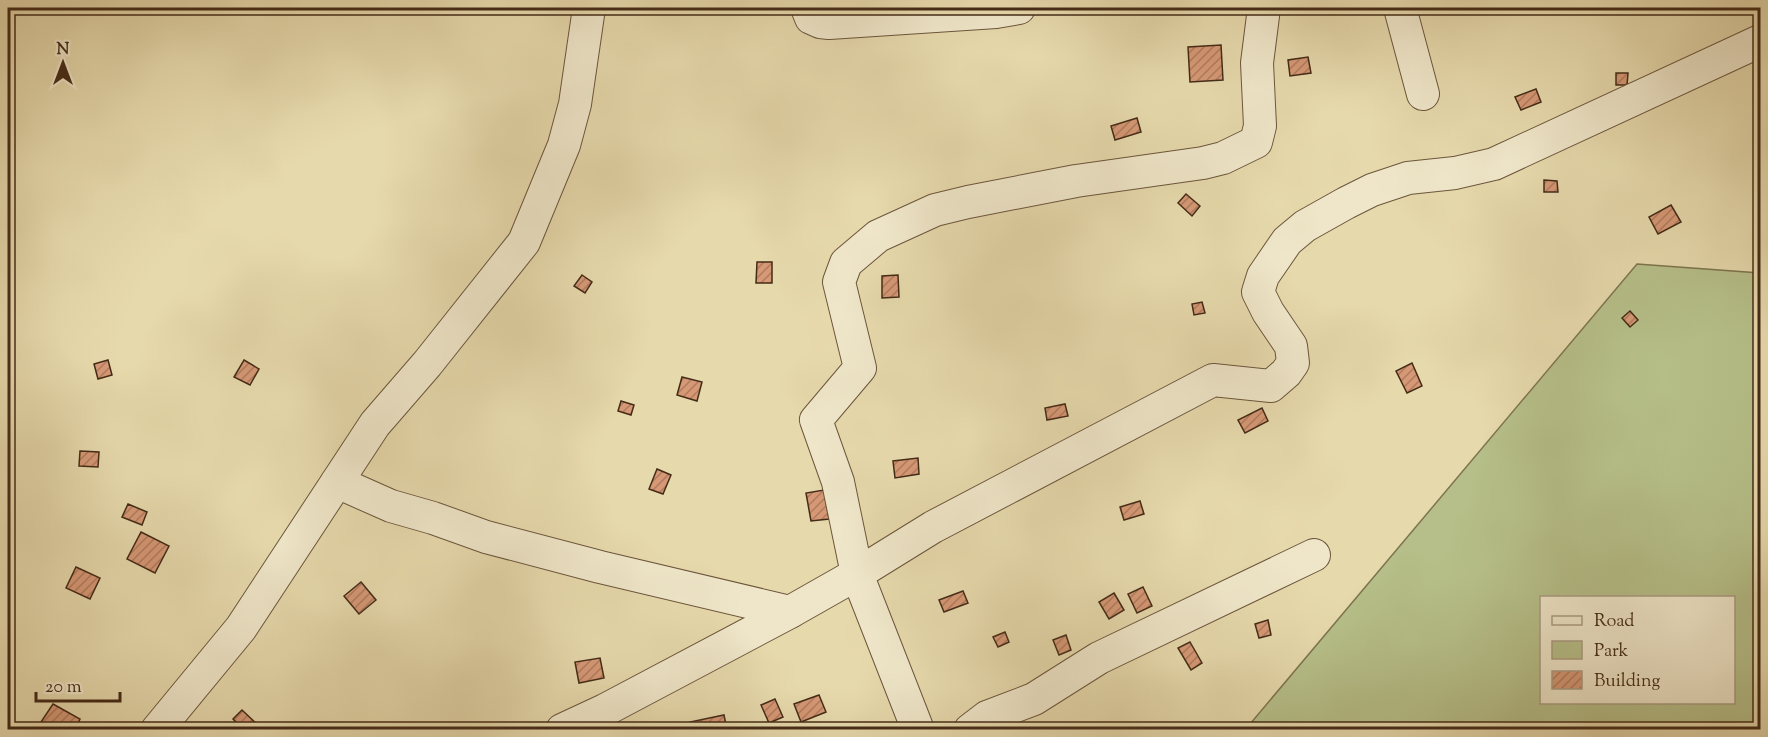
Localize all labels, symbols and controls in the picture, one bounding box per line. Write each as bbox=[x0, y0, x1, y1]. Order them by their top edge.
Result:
north arrow bbox=[33, 33, 93, 93]
text: N bbox=[57, 39, 70, 62]
legend bbox=[1540, 596, 1735, 704]
text: Road bbox=[1594, 609, 1634, 635]
text: Park bbox=[1594, 639, 1629, 665]
scale bar bbox=[36, 665, 120, 703]
text: Building bbox=[1594, 669, 1660, 695]
text: 20 m bbox=[45, 675, 82, 701]

